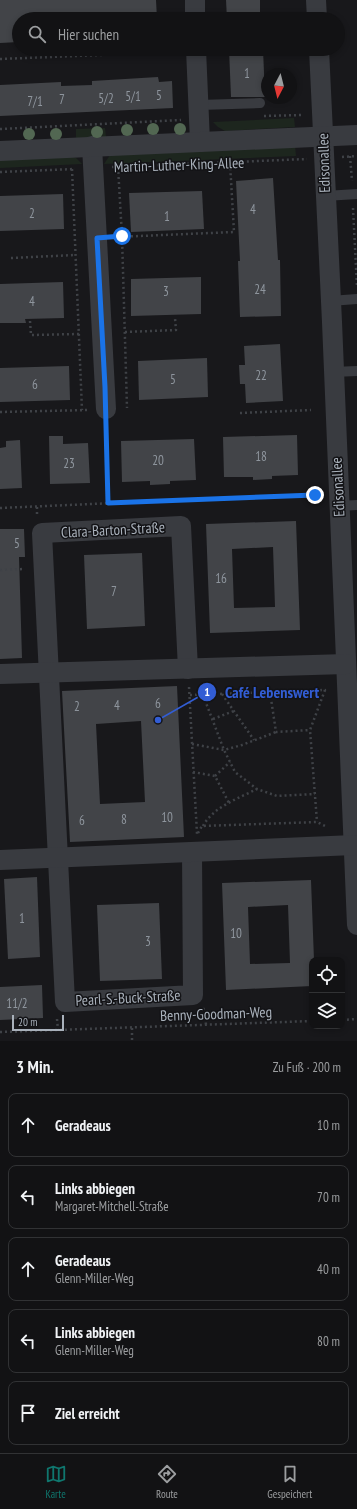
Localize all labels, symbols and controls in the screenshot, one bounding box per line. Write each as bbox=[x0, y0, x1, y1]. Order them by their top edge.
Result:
search box bbox=[12, 12, 345, 56]
icon: search bbox=[26, 23, 48, 45]
text: Hier suchen bbox=[58, 25, 119, 44]
house number: 1 bbox=[244, 65, 250, 82]
north arrow bbox=[261, 68, 297, 104]
house number: 5 bbox=[156, 87, 162, 104]
house number: 5/1 bbox=[125, 88, 141, 105]
house number: 5/2 bbox=[98, 90, 114, 107]
house number: 7 bbox=[59, 91, 65, 108]
house number: 7/1 bbox=[27, 93, 43, 110]
street label: Edisonallee bbox=[313, 133, 334, 193]
street label: Martin-Luther-King-Allee bbox=[113, 153, 245, 176]
house number: 4 bbox=[250, 201, 256, 218]
house number: 2 bbox=[29, 205, 35, 222]
house number: 1 bbox=[164, 208, 170, 225]
route start bbox=[113, 227, 131, 245]
house number: 24 bbox=[254, 281, 266, 298]
house number: 3 bbox=[163, 283, 169, 300]
house number: 4 bbox=[29, 293, 35, 310]
house number: 22 bbox=[255, 367, 267, 384]
house number: 5 bbox=[170, 371, 176, 388]
house number: 6 bbox=[32, 376, 38, 393]
house number: 18 bbox=[255, 448, 267, 465]
house number: 20 bbox=[152, 452, 164, 469]
house number: 23 bbox=[63, 455, 75, 472]
street label: Edisonallee bbox=[326, 457, 349, 517]
route end bbox=[306, 486, 324, 504]
street label: Clara-Barton-Straße bbox=[61, 517, 165, 542]
house number: 5 bbox=[14, 535, 20, 552]
house number: 16 bbox=[215, 570, 227, 587]
house number: 7 bbox=[111, 583, 117, 600]
callout: Café Lebenswert bbox=[197, 678, 327, 706]
text: Café Lebenswert bbox=[225, 682, 319, 702]
text: 1 bbox=[204, 684, 210, 699]
house number: 6 bbox=[155, 695, 161, 712]
house number: 4 bbox=[114, 697, 120, 714]
house number: 2 bbox=[74, 698, 80, 715]
house number: 10 bbox=[161, 809, 173, 826]
house number: 8 bbox=[121, 811, 127, 828]
house number: 6 bbox=[79, 812, 85, 829]
house number: 1 bbox=[19, 910, 25, 927]
house number: 10 bbox=[230, 925, 242, 942]
house number: 3 bbox=[145, 933, 151, 950]
map controls bbox=[309, 957, 345, 1029]
button: locate bbox=[309, 957, 345, 993]
street label: Pearl-S.-Buck-Straße bbox=[75, 985, 181, 1010]
button: layers bbox=[309, 993, 345, 1029]
house number: 11/2 bbox=[6, 995, 28, 1012]
street label: Benny-Goodman-Weg bbox=[160, 1002, 272, 1025]
scale bar bbox=[12, 1013, 64, 1032]
text: 20 m bbox=[18, 1015, 37, 1029]
text: 3 Min. bbox=[16, 1056, 54, 1078]
text: Zu Fuß · 200 m bbox=[273, 1059, 341, 1076]
icon: ahead bbox=[17, 1114, 39, 1136]
text: Geradeaus bbox=[55, 1116, 111, 1135]
text: 10 m bbox=[317, 1117, 340, 1134]
text: Links abbiegen bbox=[55, 1179, 135, 1198]
icon: left bbox=[17, 1186, 39, 1208]
text: 70 m bbox=[317, 1189, 340, 1206]
text: Margaret-Mitchell-Straße bbox=[55, 1198, 169, 1215]
text: Geradeaus bbox=[55, 1251, 111, 1270]
icon: ahead bbox=[17, 1258, 39, 1280]
text: 40 m bbox=[317, 1261, 340, 1278]
text: Glenn-Miller-Weg bbox=[55, 1270, 134, 1287]
text: Links abbiegen bbox=[55, 1323, 135, 1342]
icon: left bbox=[17, 1330, 39, 1352]
text: 80 m bbox=[317, 1333, 340, 1350]
text: Glenn-Miller-Weg bbox=[55, 1342, 134, 1359]
icon: arrive bbox=[17, 1402, 39, 1424]
text: Ziel erreicht bbox=[55, 1404, 120, 1423]
tab: Karte bbox=[45, 1463, 67, 1501]
tab: Route bbox=[156, 1463, 178, 1501]
tab: Gespeichert bbox=[267, 1463, 312, 1501]

